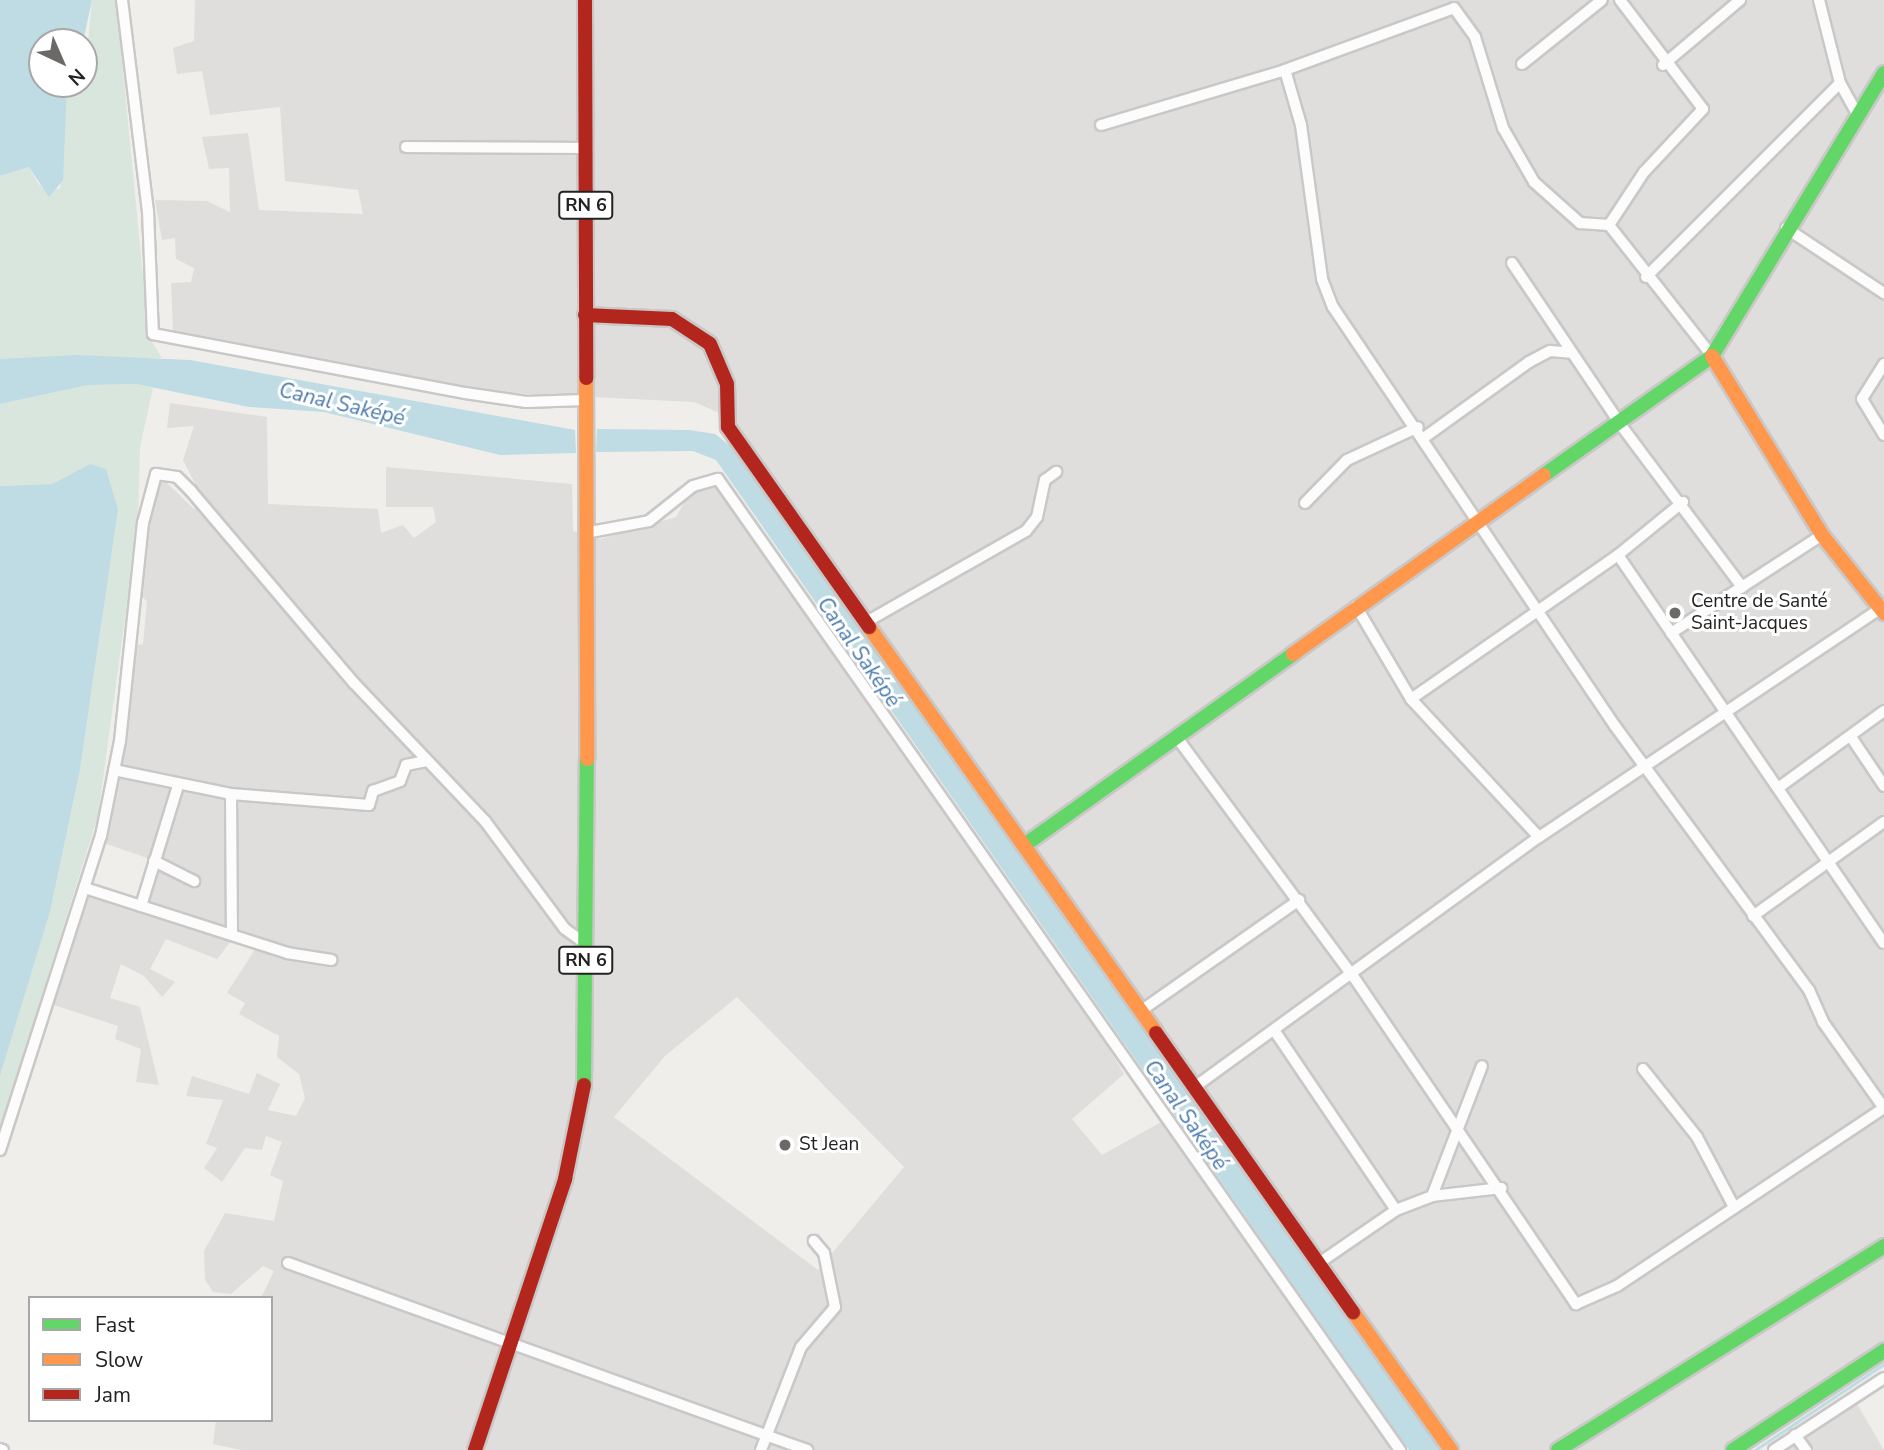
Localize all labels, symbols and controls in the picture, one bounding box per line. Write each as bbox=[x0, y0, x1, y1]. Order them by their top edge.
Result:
north arrow bbox=[28, 28, 98, 98]
text: N bbox=[62, 62, 90, 91]
road number: RN 6 bbox=[558, 190, 614, 220]
water label: Canal Saképé bbox=[277, 377, 407, 431]
place label: Centre de Santé Saint-Jacques bbox=[1691, 591, 1828, 635]
water label: Canal Saképé bbox=[812, 592, 906, 712]
marker: Centre de Santé Saint-Jacques bbox=[1665, 603, 1685, 623]
road number: RN 6 bbox=[558, 945, 614, 974]
water label: Canal Saképé bbox=[1139, 1055, 1233, 1175]
place label: St Jean bbox=[799, 1134, 859, 1156]
marker: St Jean bbox=[777, 1137, 793, 1153]
legend bbox=[28, 1296, 273, 1422]
text: Fast bbox=[95, 1311, 135, 1339]
text: Slow bbox=[95, 1346, 143, 1374]
text: Jam bbox=[95, 1381, 131, 1409]

